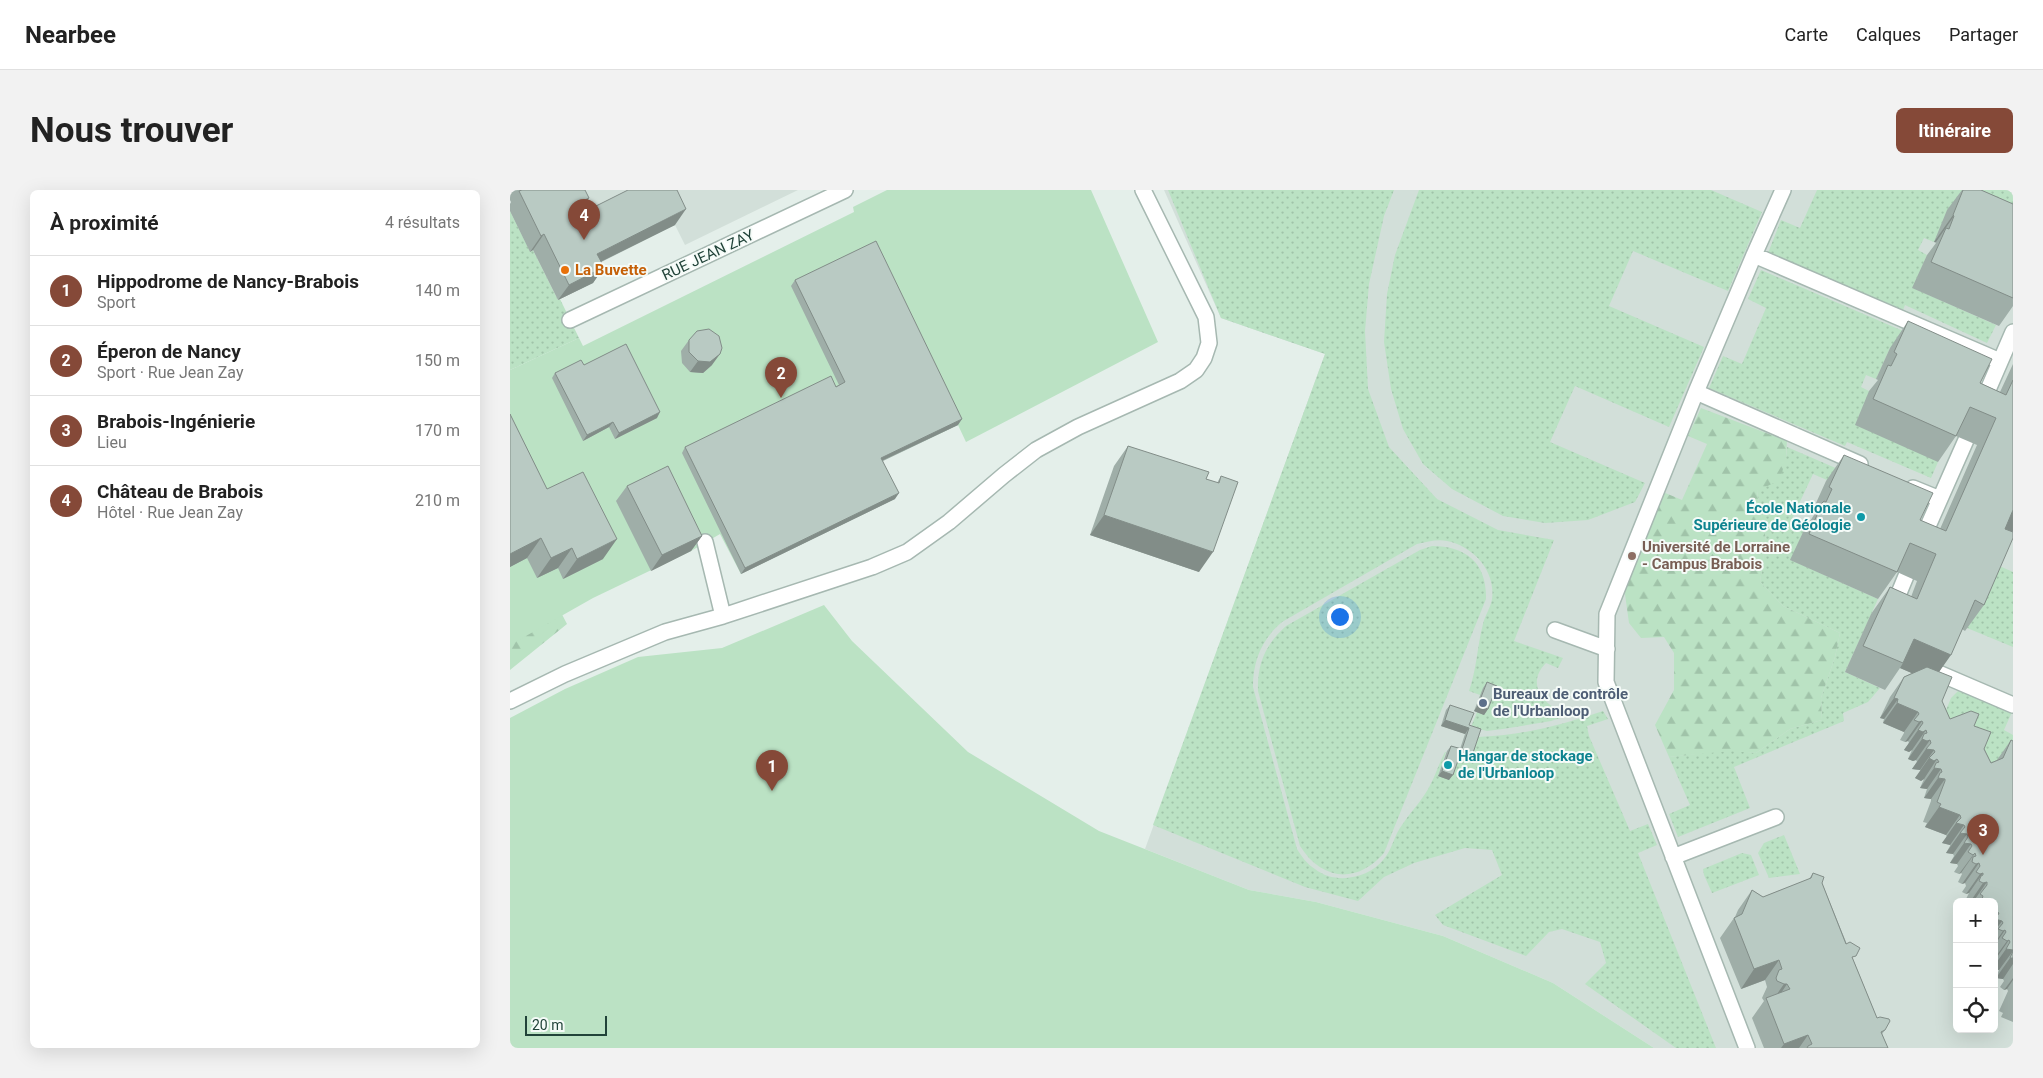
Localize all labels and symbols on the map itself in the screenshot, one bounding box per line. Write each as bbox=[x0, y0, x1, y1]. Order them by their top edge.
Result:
pin: 4 bbox=[568, 199, 600, 240]
street label: RUE JEAN ZAY bbox=[659, 226, 757, 284]
place label: La Buvette bbox=[575, 261, 647, 279]
marker: La Buvette bbox=[559, 264, 571, 276]
pin: 2 bbox=[765, 357, 797, 398]
place label: École Nationale Supérieure de Géologie bbox=[1694, 499, 1851, 534]
marker: École Nationale Supérieure de Géologie bbox=[1855, 511, 1867, 523]
place label: Université de Lorraine - Campus Brabois bbox=[1642, 538, 1790, 573]
marker: Université de Lorraine - Campus Brabois bbox=[1626, 550, 1638, 562]
your location bbox=[1327, 604, 1353, 630]
place label: Bureaux de contrôle de l'Urbanloop bbox=[1493, 685, 1628, 720]
marker: Bureaux de contrôle de l'Urbanloop bbox=[1477, 697, 1489, 709]
place label: Hangar de stockage de l'Urbanloop bbox=[1458, 747, 1593, 782]
pin: 1 bbox=[756, 750, 788, 791]
marker: Hangar de stockage de l'Urbanloop bbox=[1442, 759, 1454, 771]
pin: 3 bbox=[1967, 814, 1999, 855]
scale bar bbox=[525, 1013, 608, 1036]

